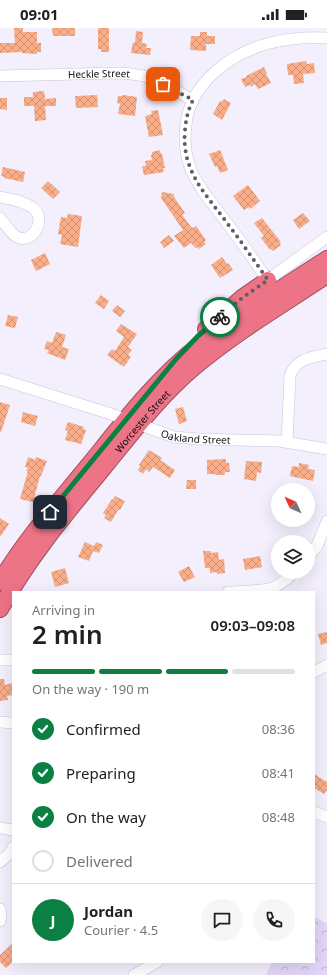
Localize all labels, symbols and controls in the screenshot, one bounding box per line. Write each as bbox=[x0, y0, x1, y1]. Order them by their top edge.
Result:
text: 09:01 bbox=[20, 4, 59, 24]
street label: Heckle Street bbox=[68, 66, 131, 81]
pin bbox=[146, 67, 180, 101]
icon: bag bbox=[152, 73, 174, 95]
courier bbox=[200, 297, 240, 337]
icon: bike bbox=[209, 306, 231, 328]
street label: Worcester Street bbox=[112, 387, 173, 456]
street label: Oakland Street bbox=[159, 426, 231, 447]
north arrow bbox=[271, 483, 315, 527]
map controls bbox=[271, 483, 315, 579]
pin bbox=[33, 495, 67, 529]
icon: home bbox=[39, 501, 61, 523]
button: layers bbox=[271, 535, 315, 579]
text: Arriving in bbox=[32, 601, 95, 619]
text: 09:03–09:08 bbox=[211, 615, 295, 635]
text: 2 min bbox=[32, 616, 103, 652]
text: On the way · 190 m bbox=[32, 680, 149, 698]
icon: check bbox=[32, 718, 54, 740]
text: Confirmed bbox=[66, 719, 141, 739]
text: 08:36 bbox=[262, 720, 295, 738]
icon: check bbox=[32, 762, 54, 784]
text: Preparing bbox=[66, 763, 136, 783]
text: 08:41 bbox=[262, 764, 295, 782]
icon: check bbox=[32, 806, 54, 828]
text: On the way bbox=[66, 807, 146, 827]
text: 08:48 bbox=[262, 808, 295, 826]
text: Delivered bbox=[66, 851, 133, 871]
button: chat bbox=[201, 899, 243, 941]
button: phone bbox=[253, 899, 295, 941]
text: Jordan bbox=[84, 901, 133, 921]
text: J bbox=[51, 910, 55, 930]
text: Courier · 4.5 bbox=[84, 921, 158, 939]

